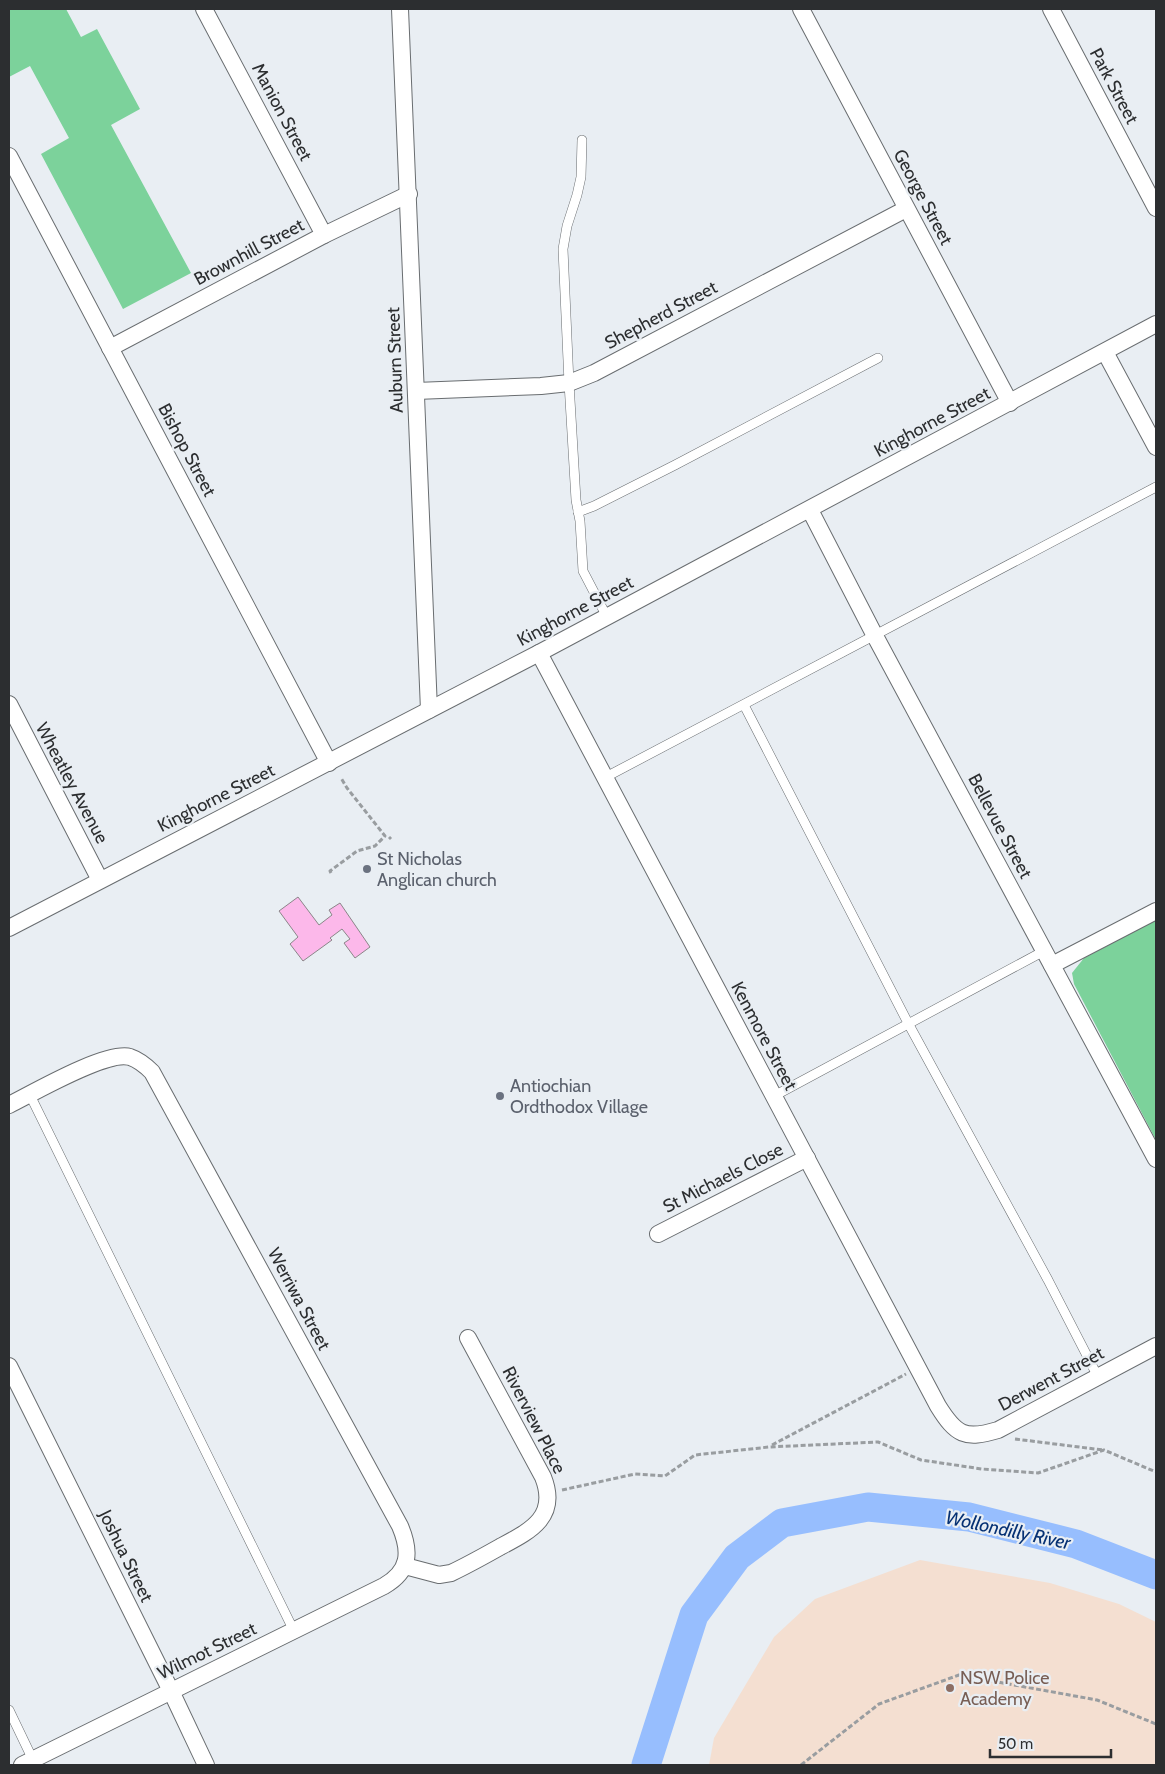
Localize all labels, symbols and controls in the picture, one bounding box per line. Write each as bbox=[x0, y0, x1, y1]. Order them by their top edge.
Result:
street label: Park Street bbox=[1085, 44, 1143, 128]
street label: Manion Street bbox=[247, 59, 317, 165]
street label: George Street bbox=[889, 145, 957, 249]
street label: Brownhill Street bbox=[190, 214, 308, 290]
street label: Shepherd Street bbox=[601, 276, 721, 354]
street label: Auburn Street bbox=[382, 307, 408, 413]
street label: Kinghorne Street bbox=[870, 382, 994, 462]
street label: Bishop Street bbox=[153, 400, 221, 500]
street label: Kinghorne Street bbox=[513, 571, 637, 651]
street label: Wheatley Avenue bbox=[31, 719, 113, 847]
street label: Kinghorne Street bbox=[154, 759, 278, 837]
street label: Bellevue Street bbox=[963, 770, 1037, 882]
place label: St Nicholas Anglican church bbox=[377, 848, 497, 891]
marker: St Nicholas Anglican church bbox=[361, 863, 373, 875]
street label: Kenmore Street bbox=[726, 978, 802, 1094]
place label: Antiochian Ordthodox Village bbox=[510, 1075, 648, 1118]
marker: Antiochian Ordthodox Village bbox=[494, 1090, 506, 1102]
street label: St Michaels Close bbox=[659, 1138, 787, 1218]
street label: Werriwa Street bbox=[263, 1244, 335, 1354]
street label: Derwent Street bbox=[994, 1342, 1108, 1416]
street label: Riverview Place bbox=[498, 1363, 570, 1477]
street label: Joshua Street bbox=[94, 1505, 158, 1606]
water label: Wollondilly River bbox=[943, 1506, 1074, 1555]
street label: Wilmot Street bbox=[154, 1618, 260, 1684]
place label: NSW Police Academy bbox=[960, 1667, 1050, 1710]
marker: NSW Police Academy bbox=[944, 1682, 956, 1694]
scale bar bbox=[990, 1726, 1111, 1758]
text: 50 m bbox=[998, 1735, 1033, 1753]

